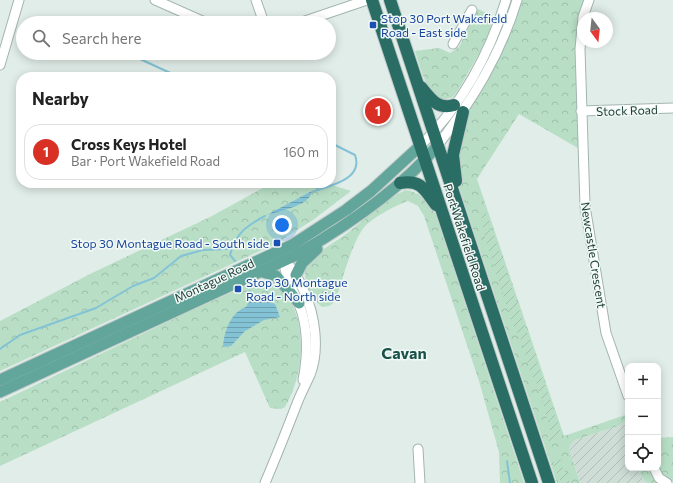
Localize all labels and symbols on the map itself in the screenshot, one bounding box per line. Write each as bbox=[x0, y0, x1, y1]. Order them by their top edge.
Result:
place label: Stop 30 Port Wakefield Road - East side bbox=[381, 11, 507, 39]
north arrow bbox=[577, 12, 613, 48]
marker: Stop 30 Port Wakefield Road - East side bbox=[368, 20, 378, 30]
pin: 1 bbox=[365, 96, 391, 126]
street label: Stock Road bbox=[596, 102, 658, 118]
street label: Port Wakefield Road bbox=[441, 182, 489, 292]
street label: Newcastle Crescent bbox=[579, 201, 609, 309]
your location bbox=[272, 215, 292, 235]
place label: Stop 30 Montague Road - South side bbox=[71, 236, 269, 250]
marker: Stop 30 Montague Road - South side bbox=[272, 238, 282, 248]
street label: Montague Road bbox=[172, 255, 256, 305]
place label: Stop 30 Montague Road - North side bbox=[246, 275, 348, 303]
marker: Stop 30 Montague Road - North side bbox=[233, 284, 243, 294]
district label: Cavan bbox=[381, 343, 427, 362]

